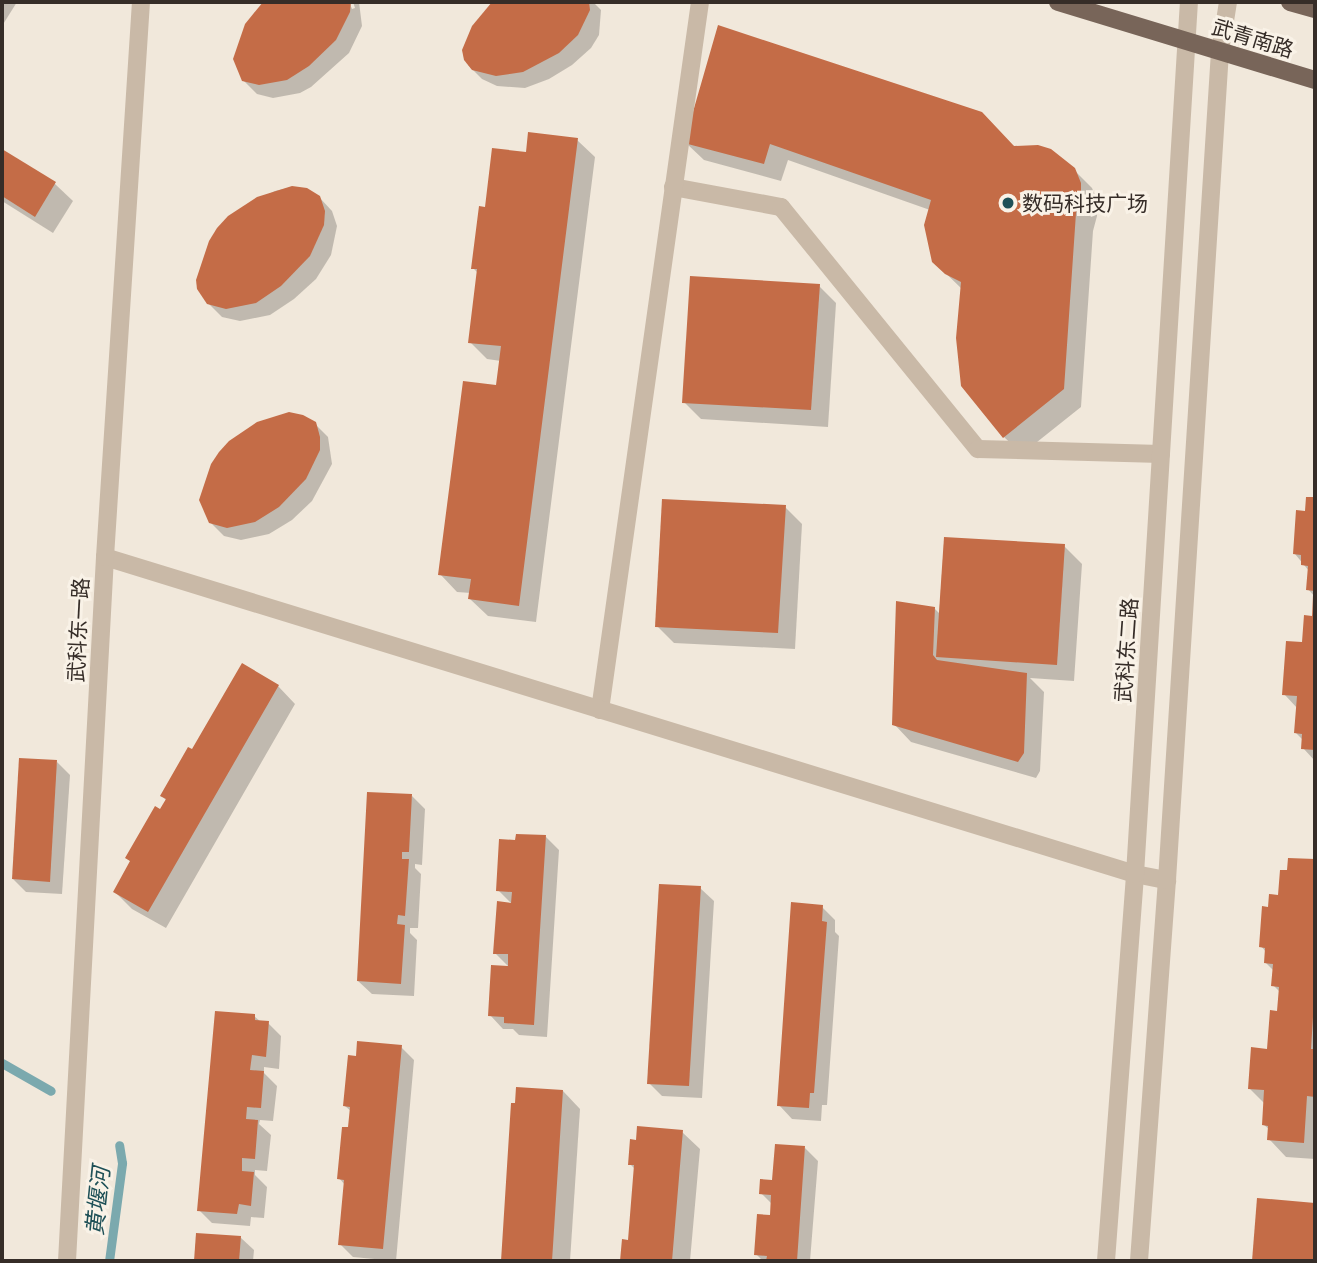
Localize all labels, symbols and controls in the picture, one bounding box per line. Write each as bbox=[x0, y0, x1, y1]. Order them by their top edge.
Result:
street label: 武青南路 bbox=[1209, 14, 1297, 62]
place label: 数码科技广场 bbox=[1022, 190, 1148, 216]
marker: 数码科技广场 bbox=[1000, 195, 1016, 211]
street label: 武科东一路 bbox=[63, 577, 93, 683]
street label: 武科东二路 bbox=[1110, 597, 1142, 703]
water label: 黄堰河 bbox=[80, 1165, 114, 1237]

